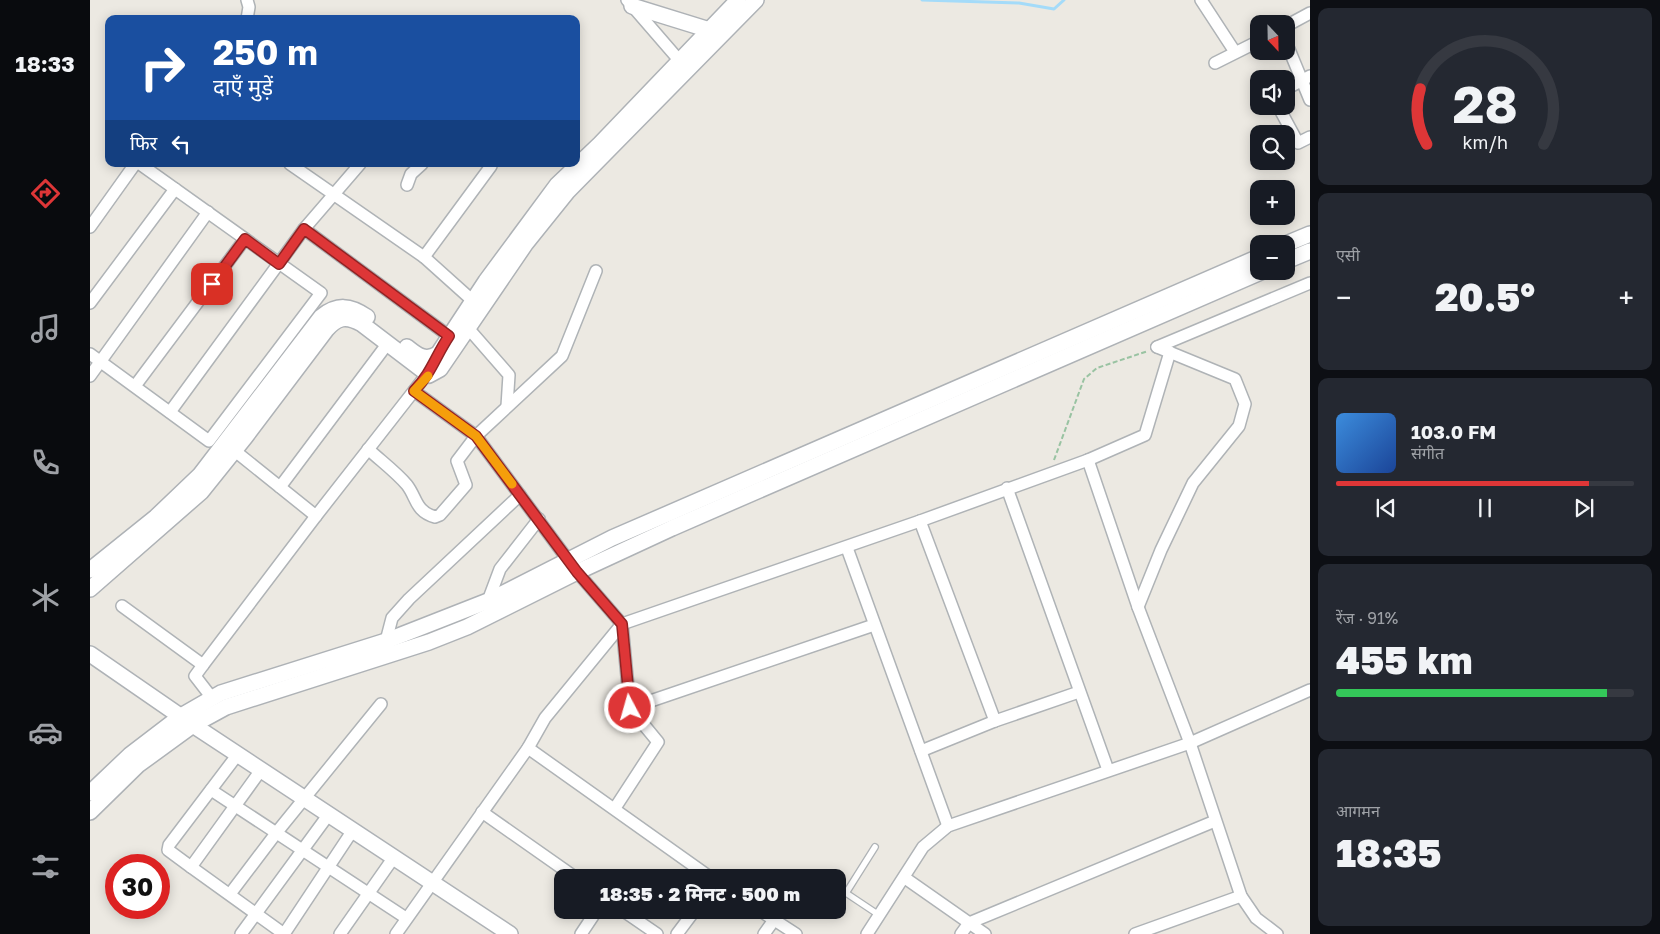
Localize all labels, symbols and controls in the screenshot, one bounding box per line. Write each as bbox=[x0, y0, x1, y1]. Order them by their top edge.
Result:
north arrow bbox=[1250, 15, 1295, 60]
map controls bbox=[1250, 15, 1295, 280]
text: 250 m bbox=[213, 31, 318, 73]
icon: right bbox=[130, 35, 195, 100]
text: 18:33 bbox=[15, 50, 75, 77]
button: sound bbox=[1250, 70, 1295, 115]
text: 28 bbox=[1452, 72, 1518, 134]
text: दाएँ मुड़ें bbox=[213, 73, 273, 100]
button: search bbox=[1250, 125, 1295, 170]
icon: left bbox=[167, 130, 195, 158]
text: फिर bbox=[130, 131, 157, 154]
text: km/h bbox=[1462, 131, 1508, 153]
icon: directions bbox=[28, 176, 63, 211]
button: + bbox=[1250, 180, 1295, 225]
button: − bbox=[1250, 235, 1295, 280]
text: एसी bbox=[1336, 245, 1360, 265]
pin bbox=[191, 263, 233, 305]
icon: arrive bbox=[198, 270, 226, 298]
text: 20.5° bbox=[1435, 274, 1535, 319]
text: − bbox=[1336, 281, 1351, 314]
text: + bbox=[1619, 281, 1634, 314]
icon: music bbox=[28, 311, 63, 346]
text: 103.0 FM bbox=[1411, 420, 1496, 443]
text: संगीत bbox=[1411, 443, 1444, 463]
icon: phone bbox=[28, 445, 63, 480]
icon: previous bbox=[1372, 494, 1400, 522]
icon: pause bbox=[1471, 494, 1499, 522]
icon: next bbox=[1570, 494, 1598, 522]
icon: climate bbox=[28, 580, 63, 615]
text: रेंज · 91% bbox=[1336, 608, 1398, 628]
text: 455 km bbox=[1336, 637, 1473, 682]
position arrow bbox=[603, 681, 655, 733]
icon: car bbox=[28, 715, 63, 750]
text: आगमन bbox=[1336, 801, 1380, 821]
text: 18:35 bbox=[1336, 830, 1441, 875]
icon: filters bbox=[28, 849, 63, 884]
speed limit sign: 30 bbox=[105, 854, 170, 919]
text: 18:35 · 2 मिनट · 500 m bbox=[600, 882, 800, 905]

